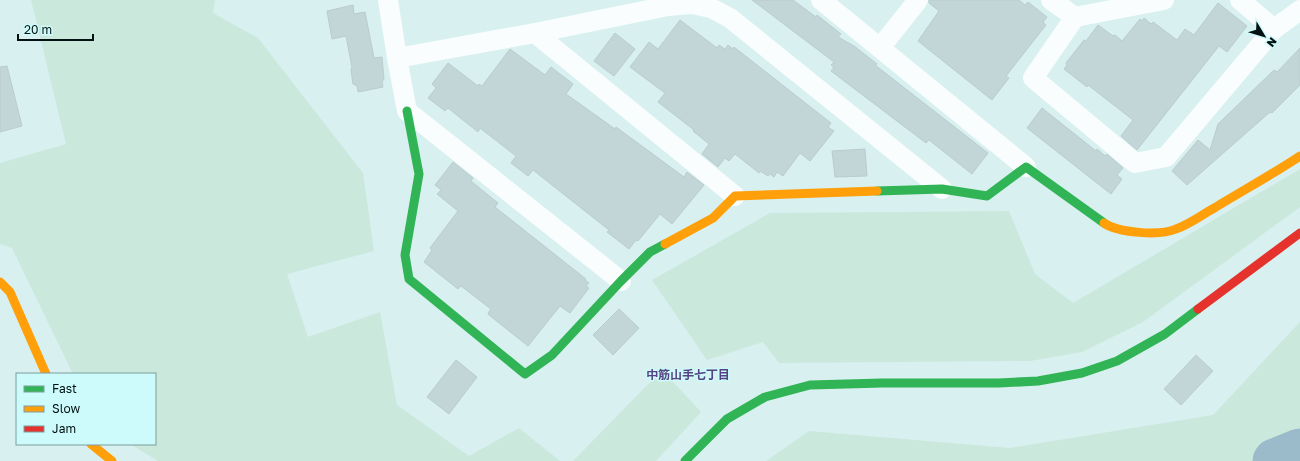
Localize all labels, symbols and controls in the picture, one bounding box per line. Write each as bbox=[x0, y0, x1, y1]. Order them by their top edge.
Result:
scale bar bbox=[18, 16, 93, 42]
north arrow bbox=[1244, 16, 1284, 56]
text: 20 m bbox=[24, 22, 52, 37]
text: N bbox=[1265, 35, 1280, 50]
district label: 中筋山手七丁目 bbox=[646, 367, 730, 382]
legend bbox=[16, 373, 156, 445]
text: Fast bbox=[52, 381, 77, 396]
text: Slow bbox=[52, 401, 80, 416]
text: Jam bbox=[52, 421, 76, 436]

